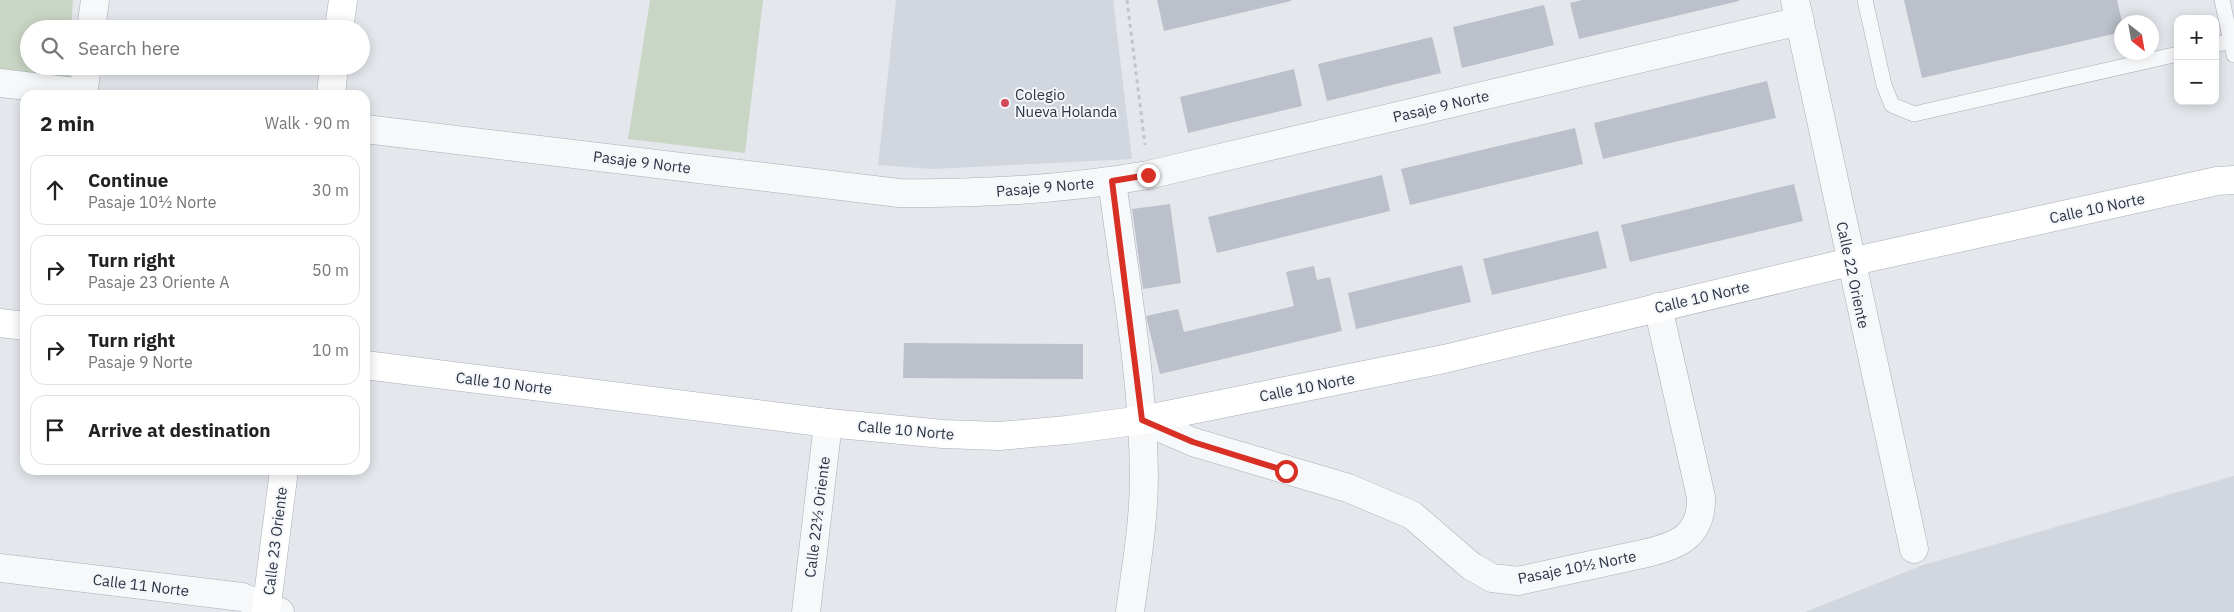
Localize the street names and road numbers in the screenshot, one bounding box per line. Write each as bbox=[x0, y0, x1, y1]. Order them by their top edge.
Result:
street label: Pasaje 9 Norte bbox=[1391, 86, 1491, 126]
street label: Pasaje 9 Norte bbox=[592, 147, 692, 177]
street label: Pasaje 9 Norte bbox=[995, 173, 1095, 201]
street label: Calle 10 Norte bbox=[2048, 189, 2146, 227]
street label: Calle 22 Oriente bbox=[1832, 220, 1874, 330]
street label: Calle 10 Norte bbox=[1653, 277, 1751, 317]
street label: Calle 10 Norte bbox=[455, 368, 553, 398]
street label: Calle 10 Norte bbox=[1258, 368, 1356, 406]
street label: Calle 10 Norte bbox=[857, 416, 955, 444]
street label: Calle 22½ Oriente bbox=[800, 455, 834, 579]
street label: Calle 23 Oriente bbox=[259, 486, 291, 596]
street label: Pasaje 10½ Norte bbox=[1516, 546, 1638, 588]
street label: Calle 11 Norte bbox=[92, 570, 190, 600]

